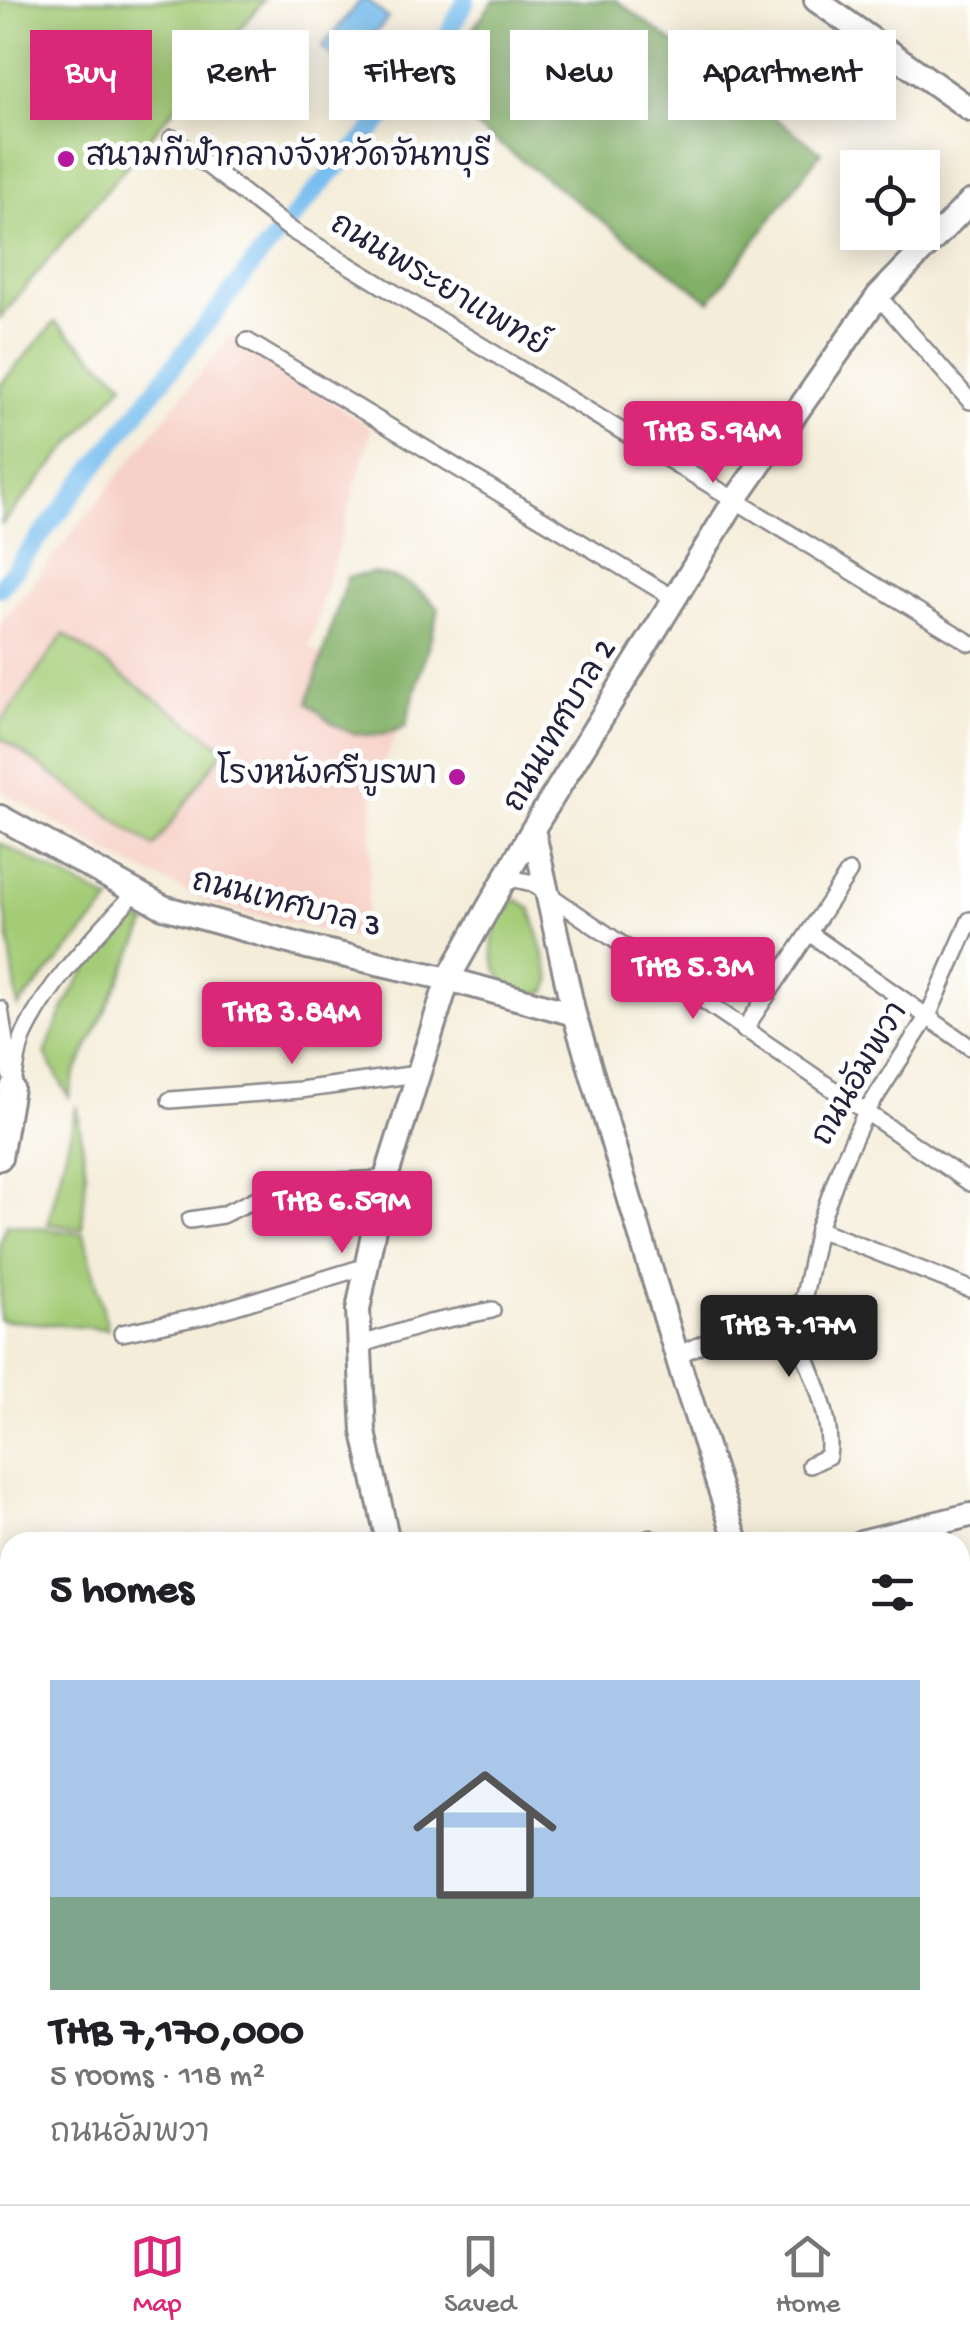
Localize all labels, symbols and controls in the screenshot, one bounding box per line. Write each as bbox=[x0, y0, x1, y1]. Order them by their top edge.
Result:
chip: Buy bbox=[30, 30, 152, 120]
chip: Rent bbox=[172, 30, 309, 120]
chip: Filters bbox=[329, 30, 490, 120]
chip: New bbox=[510, 30, 648, 120]
chip: Apartment bbox=[668, 30, 896, 120]
place label: สนามกีฬากลางจังหวัดจันทบุรี bbox=[86, 135, 491, 178]
marker: สนามกีฬากลางจังหวัดจันทบุรี bbox=[55, 148, 77, 170]
map controls bbox=[840, 150, 940, 250]
button: locate bbox=[840, 150, 940, 250]
street label: ถนนพระยาแพทย์ bbox=[322, 201, 558, 367]
pin: THB 5.94M bbox=[599, 401, 827, 486]
text: THB 5.94M bbox=[646, 414, 780, 452]
street label: ถนนเทศบาล 2 bbox=[497, 634, 627, 820]
place label: โรงหนังศรีบูรพา bbox=[217, 751, 437, 796]
marker: โรงหนังศรีบูรพา bbox=[446, 766, 468, 788]
street label: ถนนเทศบาล 3 bbox=[187, 864, 385, 948]
pin: THB 5.3M bbox=[590, 937, 796, 1022]
text: THB 5.3M bbox=[633, 950, 753, 988]
pin: THB 3.84M bbox=[178, 982, 406, 1067]
street label: ถนนอัมพวา bbox=[802, 994, 918, 1154]
text: THB 3.84M bbox=[224, 995, 360, 1033]
pin: THB 6.59M bbox=[228, 1171, 456, 1256]
text: THB 6.59M bbox=[274, 1184, 410, 1222]
pin: THB 7.17M bbox=[675, 1295, 903, 1380]
text: THB 7.17M bbox=[723, 1308, 855, 1346]
icon: filters bbox=[865, 1565, 920, 1620]
text: 5 homes bbox=[50, 1568, 193, 1617]
icon: home bbox=[395, 1745, 575, 1925]
text: THB 7,170,000 bbox=[50, 2010, 304, 2059]
text: 5 rooms · 118 m² bbox=[50, 2059, 265, 2097]
text: ถนนอัมพวา bbox=[50, 2116, 210, 2154]
tab: Map bbox=[130, 2229, 185, 2322]
tab: Saved bbox=[444, 2229, 516, 2322]
tab: Home bbox=[775, 2229, 840, 2322]

